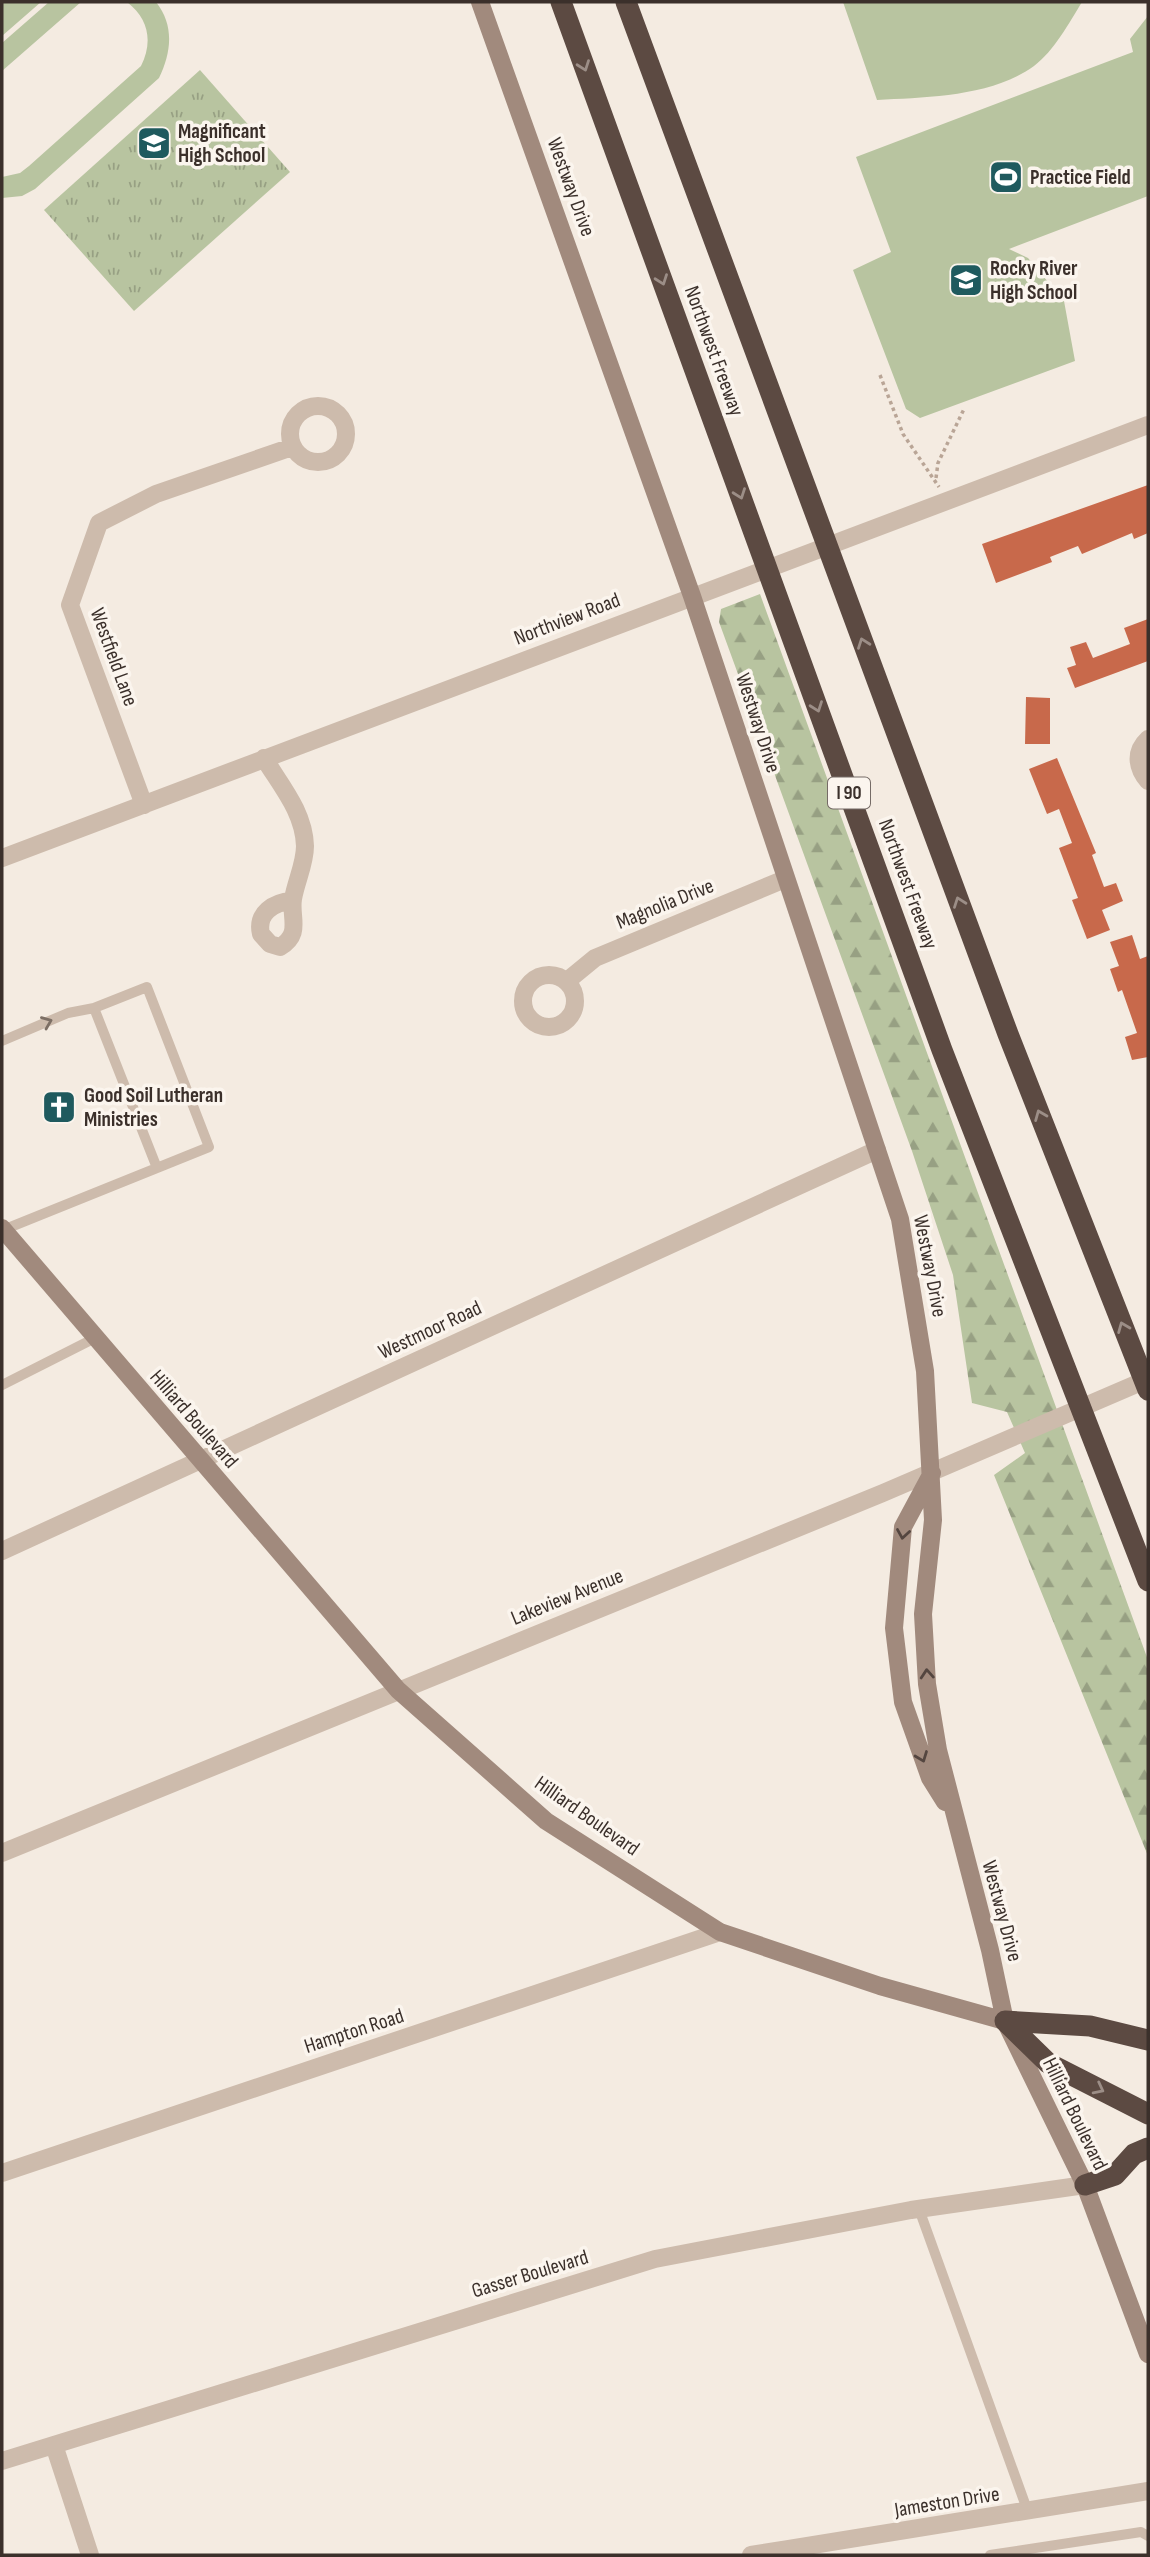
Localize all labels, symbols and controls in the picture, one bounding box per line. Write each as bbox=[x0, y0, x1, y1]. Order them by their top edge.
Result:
one-way arrow bbox=[576, 59, 590, 71]
place label: Magnificant High School bbox=[178, 119, 266, 168]
school or university icon: Magnificant High School bbox=[135, 124, 173, 162]
street label: Westway Drive bbox=[542, 134, 600, 240]
sports icon: Practice Field bbox=[987, 158, 1025, 196]
place label: Practice Field bbox=[1030, 165, 1131, 190]
place label: Rocky River High School bbox=[990, 256, 1078, 305]
school or university icon: Rocky River High School bbox=[947, 261, 985, 299]
one-way arrow bbox=[654, 273, 668, 285]
street label: Northwest Freeway bbox=[679, 283, 749, 419]
one-way arrow bbox=[732, 487, 746, 499]
street label: Northview Road bbox=[510, 587, 624, 651]
street label: Westfield Lane bbox=[85, 604, 143, 710]
one-way arrow bbox=[858, 637, 872, 649]
street label: Westway Drive bbox=[730, 670, 786, 776]
one-way arrow bbox=[809, 701, 823, 713]
road number: I 90 bbox=[828, 778, 870, 808]
street label: Northwest Freeway bbox=[873, 816, 943, 952]
street label: Magnolia Drive bbox=[613, 873, 717, 935]
one-way arrow bbox=[953, 897, 967, 909]
one-way arrow bbox=[40, 1016, 53, 1030]
place label: Good Soil Lutheran Ministries bbox=[84, 1083, 223, 1132]
church icon: Good Soil Lutheran Ministries bbox=[40, 1088, 78, 1126]
one-way arrow bbox=[1034, 1110, 1048, 1122]
street label: Westway Drive bbox=[908, 1213, 952, 1319]
street label: Westmoor Road bbox=[374, 1295, 486, 1365]
one-way arrow bbox=[1118, 1321, 1132, 1333]
street label: Hilliard Boulevard bbox=[145, 1365, 243, 1473]
one-way arrow bbox=[896, 1528, 911, 1540]
street label: Lakeview Avenue bbox=[507, 1563, 627, 1631]
one-way arrow bbox=[919, 1669, 934, 1680]
one-way arrow bbox=[914, 1751, 928, 1763]
street label: Hilliard Boulevard bbox=[530, 1771, 644, 1861]
street label: Westway Drive bbox=[977, 1858, 1027, 1964]
street label: Hampton Road bbox=[301, 2003, 407, 2059]
street label: Hilliard Boulevard bbox=[1037, 2054, 1113, 2174]
one-way arrow bbox=[1092, 2081, 1104, 2094]
street label: Gasser Boulevard bbox=[469, 2244, 591, 2304]
street label: Jameston Drive bbox=[892, 2481, 1001, 2523]

